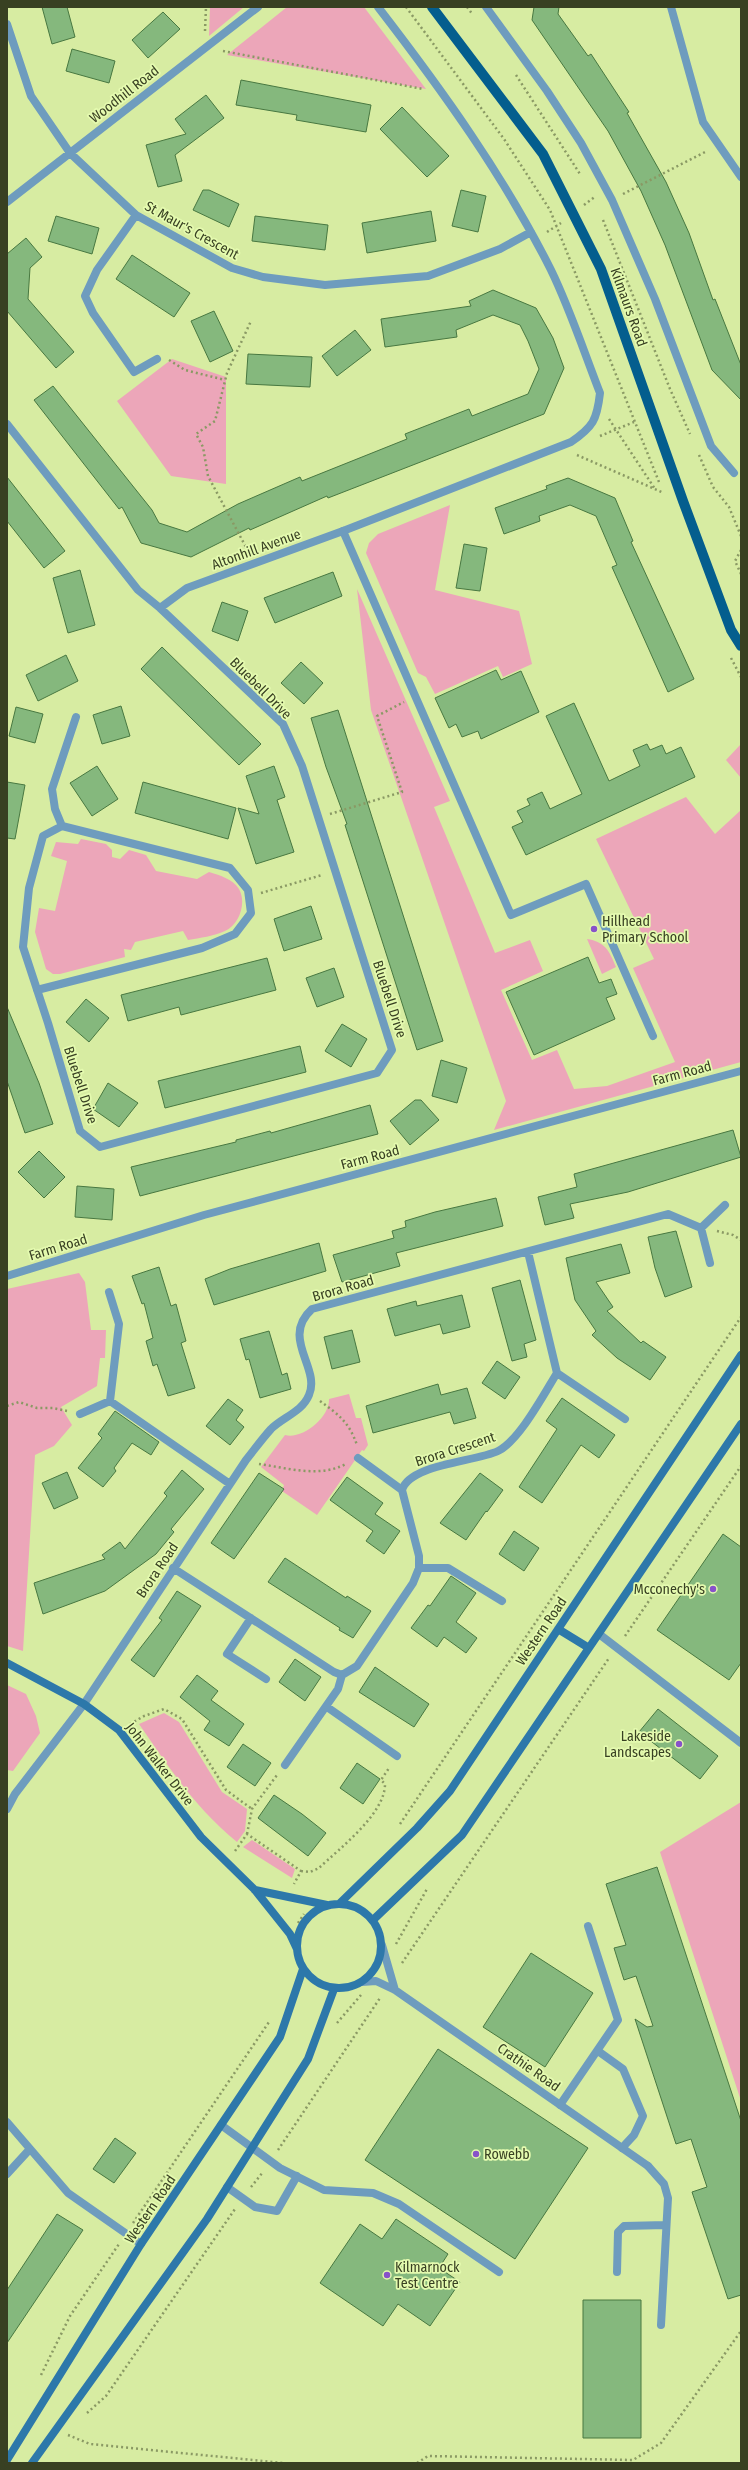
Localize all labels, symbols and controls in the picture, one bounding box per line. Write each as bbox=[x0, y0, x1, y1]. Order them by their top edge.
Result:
street label: Woodhill Road bbox=[86, 62, 162, 127]
street label: St Maur's Crescent bbox=[142, 198, 242, 263]
street label: Kilmaurs Road bbox=[606, 265, 651, 349]
street label: Altonhill Avenue bbox=[209, 525, 303, 574]
street label: Bluebell Drive bbox=[226, 654, 295, 723]
place label: Hillhead Primary School bbox=[602, 913, 689, 946]
marker: Hillhead Primary School bbox=[589, 924, 599, 934]
street label: Bluebell Drive bbox=[369, 958, 410, 1040]
street label: Bluebell Drive bbox=[60, 1044, 101, 1126]
street label: Farm Road bbox=[651, 1057, 713, 1089]
street label: Farm Road bbox=[339, 1141, 401, 1173]
street label: Farm Road bbox=[27, 1231, 89, 1264]
street label: Brora Road bbox=[310, 1272, 376, 1305]
street label: Brora Crescent bbox=[413, 1428, 498, 1470]
street label: Brora Road bbox=[133, 1539, 182, 1601]
place label: Mcconechy's bbox=[634, 1581, 705, 1598]
marker: Mcconechy's bbox=[708, 1584, 718, 1594]
street label: Western Road bbox=[512, 1594, 571, 1669]
street label: John Walker Drive bbox=[122, 1719, 197, 1809]
place label: Lakeside Landscapes bbox=[604, 1728, 671, 1761]
marker: Lakeside Landscapes bbox=[674, 1739, 684, 1749]
street label: Crathie Road bbox=[494, 2040, 563, 2095]
place label: Rowebb bbox=[484, 2146, 530, 2163]
marker: Rowebb bbox=[471, 2149, 481, 2159]
street label: Western Road bbox=[121, 2172, 180, 2247]
place label: Kilmarnock Test Centre bbox=[395, 2259, 460, 2292]
marker: Kilmarnock Test Centre bbox=[382, 2270, 392, 2280]

